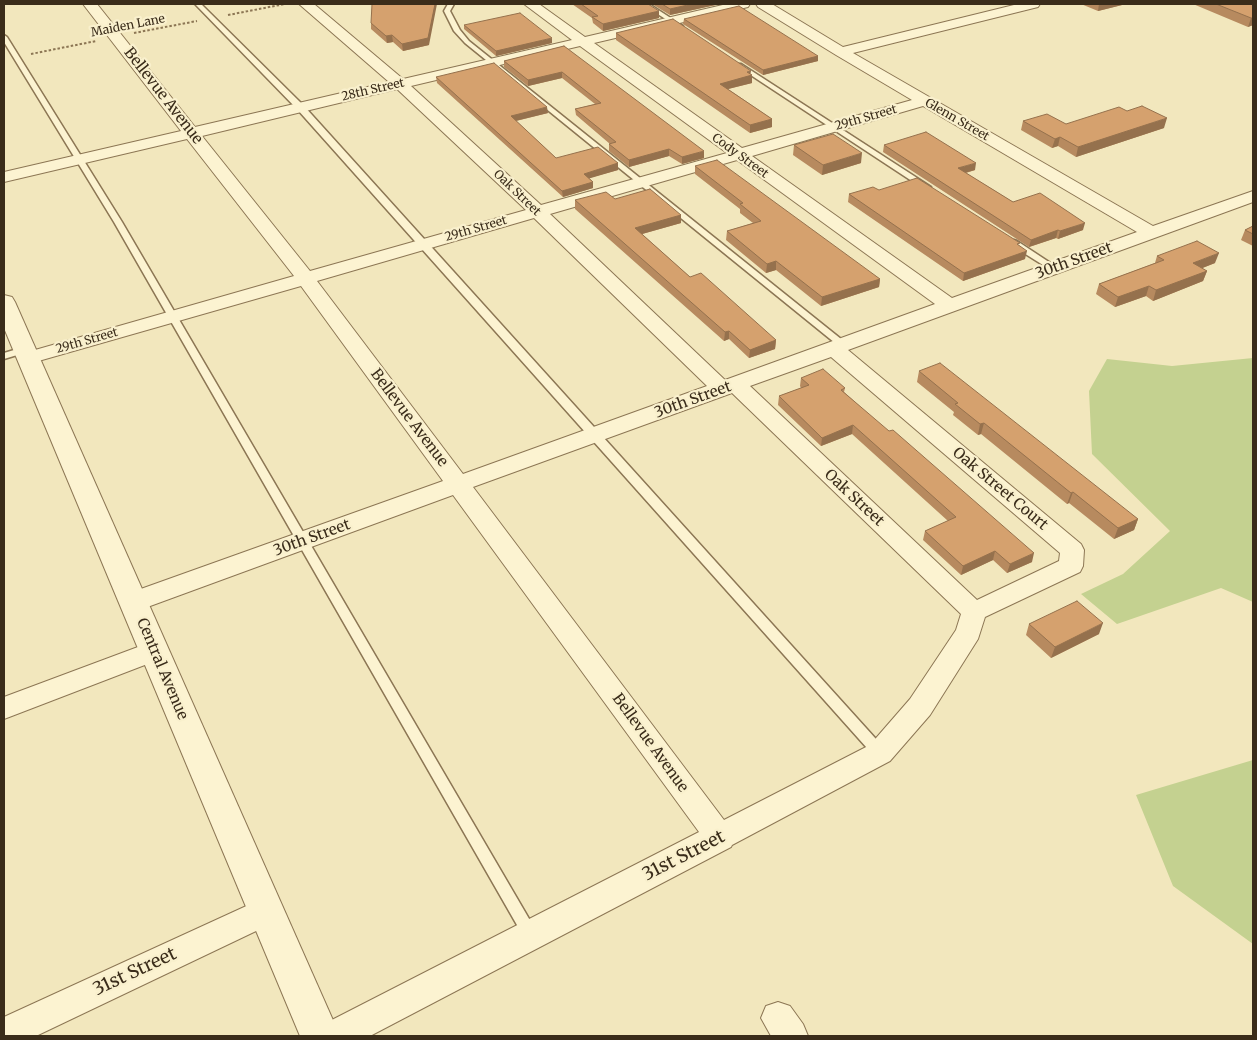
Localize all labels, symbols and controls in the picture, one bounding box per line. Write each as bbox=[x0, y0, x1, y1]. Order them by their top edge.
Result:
street label: Maiden Lane bbox=[90, 12, 166, 40]
street label: Bellevue Avenue bbox=[120, 44, 206, 148]
street label: 28th Street bbox=[340, 76, 406, 104]
street label: Glenn Street bbox=[922, 96, 992, 144]
street label: 29th Street bbox=[833, 102, 899, 134]
street label: Cody Street bbox=[709, 131, 771, 181]
street label: Oak Street bbox=[490, 167, 544, 219]
street label: 29th Street bbox=[443, 213, 509, 245]
street label: 30th Street bbox=[1033, 239, 1115, 283]
street label: 29th Street bbox=[54, 325, 120, 357]
street label: Bellevue Avenue bbox=[366, 366, 452, 470]
street label: 30th Street bbox=[652, 378, 734, 422]
street label: Oak Street Court bbox=[949, 444, 1051, 534]
street label: Oak Street bbox=[820, 466, 888, 530]
street label: 30th Street bbox=[271, 516, 353, 560]
street label: Central Avenue bbox=[132, 615, 192, 723]
street label: Bellevue Avenue bbox=[608, 690, 692, 796]
street label: 31st Street bbox=[639, 826, 729, 886]
street label: 31st Street bbox=[90, 943, 180, 1001]

